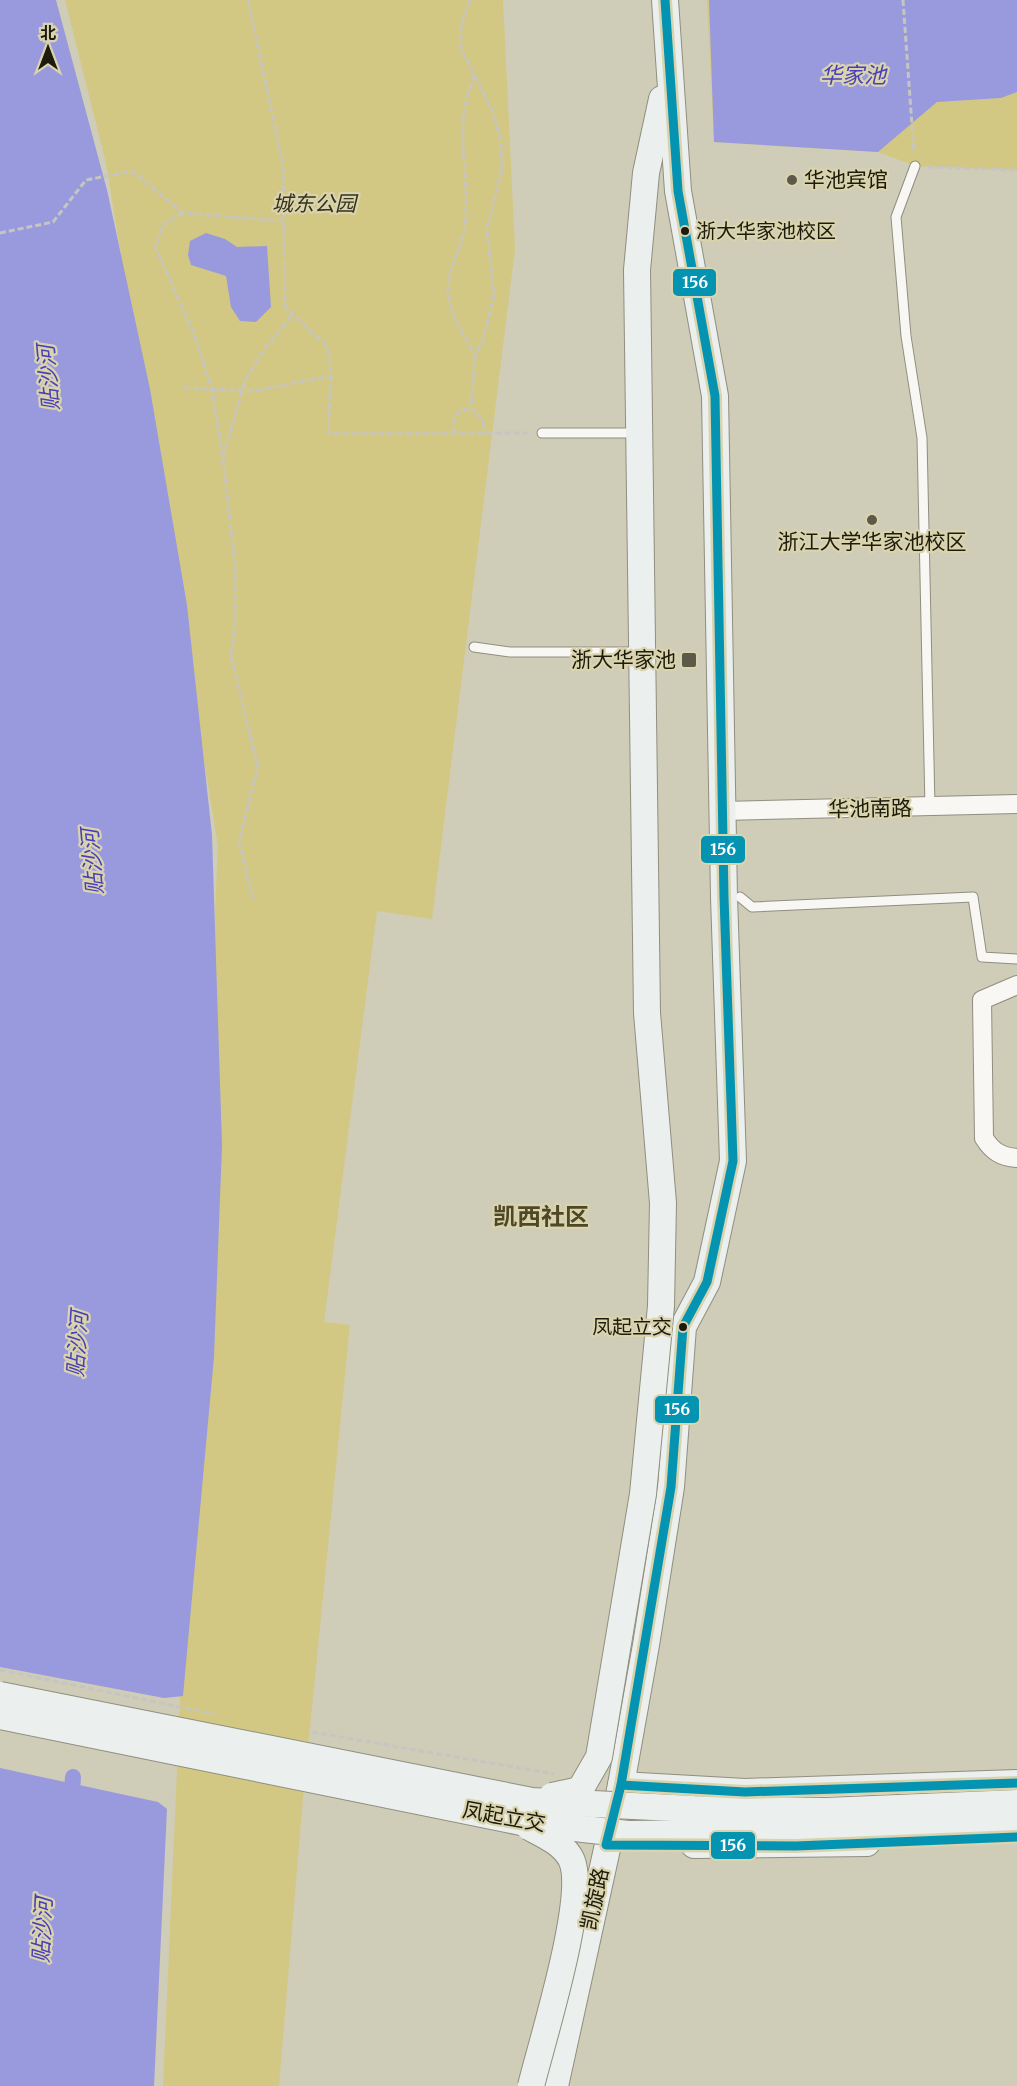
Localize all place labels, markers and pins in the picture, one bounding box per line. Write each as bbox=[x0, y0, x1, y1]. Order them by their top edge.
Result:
place label: 华池宾馆 bbox=[804, 166, 888, 193]
marker: 华池宾馆 bbox=[785, 173, 799, 187]
place label: 浙大华家池校区 bbox=[696, 218, 836, 243]
marker: 浙大华家池校区 bbox=[679, 225, 691, 237]
marker: 浙江大学华家池校区 bbox=[865, 513, 879, 527]
place label: 浙江大学华家池校区 bbox=[778, 528, 967, 555]
place label: 浙大华家池 bbox=[571, 646, 676, 673]
marker: 浙大华家池 bbox=[680, 651, 698, 669]
place label: 凤起立交 bbox=[592, 1314, 672, 1339]
marker: 凤起立交 bbox=[677, 1321, 689, 1333]

